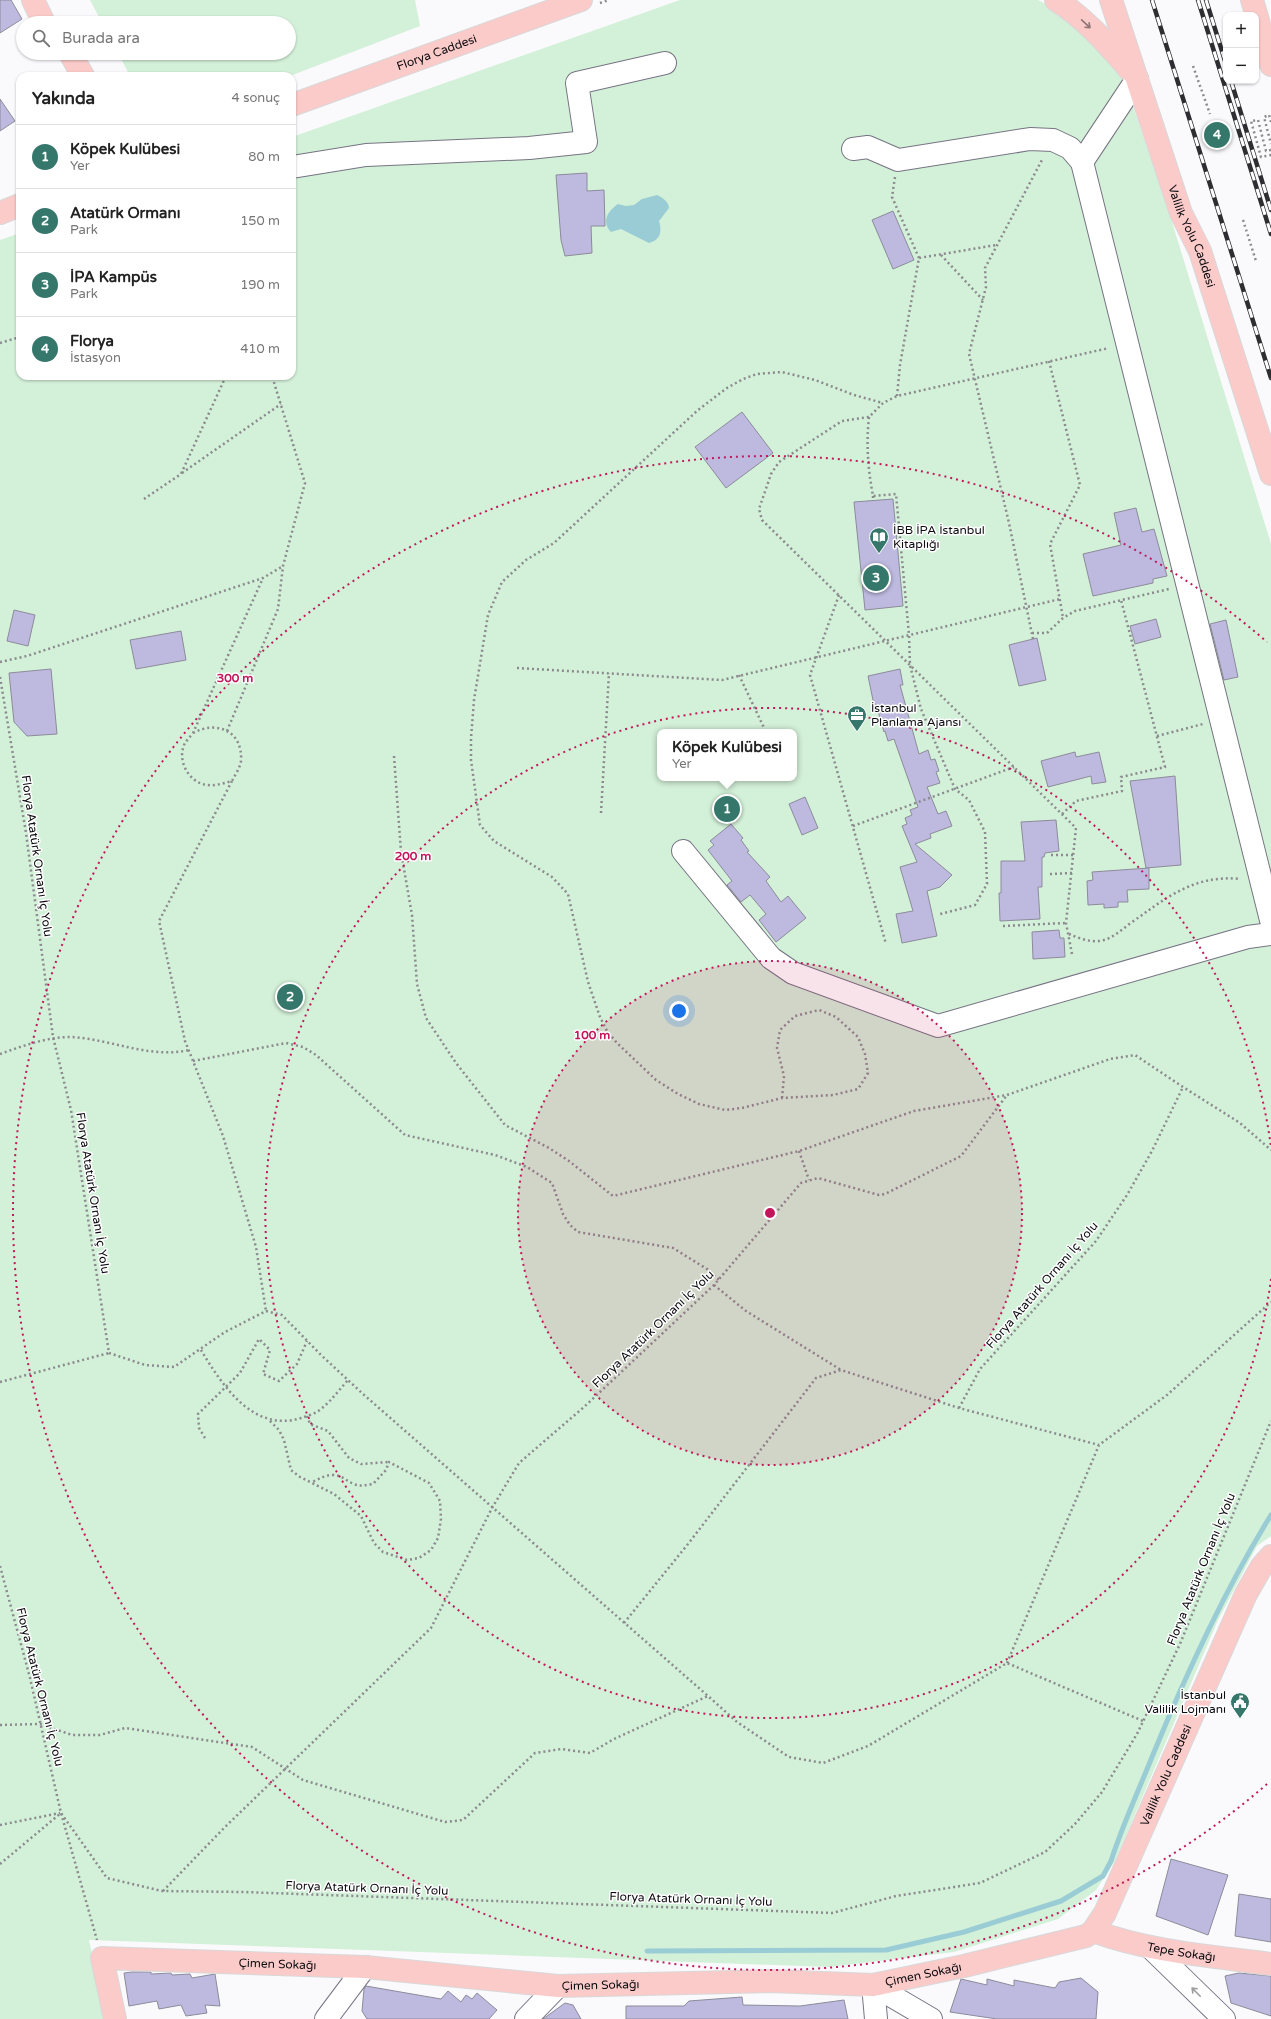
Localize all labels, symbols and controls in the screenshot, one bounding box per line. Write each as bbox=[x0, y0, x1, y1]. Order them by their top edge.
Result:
map controls bbox=[1223, 12, 1259, 84]
button: + bbox=[1223, 12, 1259, 48]
search box bbox=[16, 16, 296, 60]
one-way arrow bbox=[1081, 19, 1091, 29]
icon: search bbox=[30, 27, 52, 49]
text: Burada ara bbox=[62, 29, 140, 47]
street label: Florya Caddesi bbox=[395, 31, 479, 73]
button: − bbox=[1223, 48, 1259, 84]
text: Yakında bbox=[32, 88, 95, 109]
text: 4 sonuç bbox=[232, 90, 280, 106]
pin: 4 bbox=[1204, 120, 1230, 150]
text: Köpek Kulübesi bbox=[70, 140, 180, 158]
text: 1 bbox=[41, 149, 49, 165]
text: 80 m bbox=[248, 149, 280, 165]
text: Yer bbox=[70, 158, 90, 174]
street label: Valilik Yolu Caddesi bbox=[1165, 183, 1218, 289]
text: Atatürk Ormanı bbox=[70, 204, 180, 222]
text: 2 bbox=[41, 213, 49, 229]
text: 150 m bbox=[240, 213, 280, 229]
text: Park bbox=[70, 222, 98, 238]
text: İPA Kampüs bbox=[70, 268, 157, 286]
text: 3 bbox=[41, 277, 49, 293]
text: 190 m bbox=[240, 277, 280, 293]
text: Park bbox=[70, 286, 98, 302]
text: Florya bbox=[70, 332, 114, 350]
text: 4 bbox=[41, 341, 49, 357]
text: 410 m bbox=[240, 341, 280, 357]
text: İstasyon bbox=[70, 350, 121, 366]
place label: İBB İPA İstanbul Kitaplığı bbox=[893, 523, 985, 551]
library icon: İBB İPA İstanbul Kitaplığı bbox=[868, 526, 890, 554]
pin: 3 bbox=[863, 563, 889, 593]
text: 300 m bbox=[217, 671, 253, 685]
place label: İstanbul Planlama Ajansı bbox=[871, 701, 961, 729]
office icon: İstanbul Planlama Ajansı bbox=[846, 704, 868, 732]
popup bbox=[657, 729, 797, 781]
text: Köpek Kulübesi bbox=[672, 738, 782, 756]
text: Yer bbox=[672, 756, 692, 772]
street label: Florya Atatürk Ornanı İç Yolu bbox=[19, 774, 55, 938]
pin: 1 bbox=[714, 794, 740, 824]
text: 200 m bbox=[395, 849, 431, 863]
pin: 2 bbox=[277, 982, 303, 1012]
your location bbox=[669, 1001, 689, 1021]
text: 100 m bbox=[574, 1028, 610, 1042]
street label: Florya Atatürk Ornanı İç Yolu bbox=[73, 1111, 113, 1275]
centre of rings bbox=[763, 1206, 777, 1220]
street label: Florya Atatürk Ornanı İç Yolu bbox=[983, 1219, 1101, 1351]
street label: Florya Atatürk Ornanı İç Yolu bbox=[589, 1267, 717, 1391]
street label: Florya Atatürk Ornanı İç Yolu bbox=[1164, 1491, 1238, 1647]
street label: Florya Atatürk Ornanı İç Yolu bbox=[13, 1606, 67, 1768]
place label: İstanbul Valilik Lojmanı bbox=[1145, 1688, 1226, 1716]
public building icon: İstanbul Valilik Lojmanı bbox=[1229, 1691, 1251, 1719]
street label: Valilik Yolu Caddesi bbox=[1137, 1722, 1194, 1828]
street label: Florya Atatürk Ornanı İç Yolu bbox=[285, 1878, 449, 1898]
street label: Florya Atatürk Ornanı İç Yolu bbox=[609, 1889, 773, 1909]
street label: Tepe Sokağı bbox=[1146, 1939, 1216, 1964]
street label: Çimen Sokağı bbox=[238, 1956, 317, 1972]
street label: Çimen Sokağı bbox=[884, 1960, 963, 1989]
street label: Çimen Sokağı bbox=[561, 1977, 640, 1993]
one-way arrow bbox=[1191, 1987, 1201, 1997]

